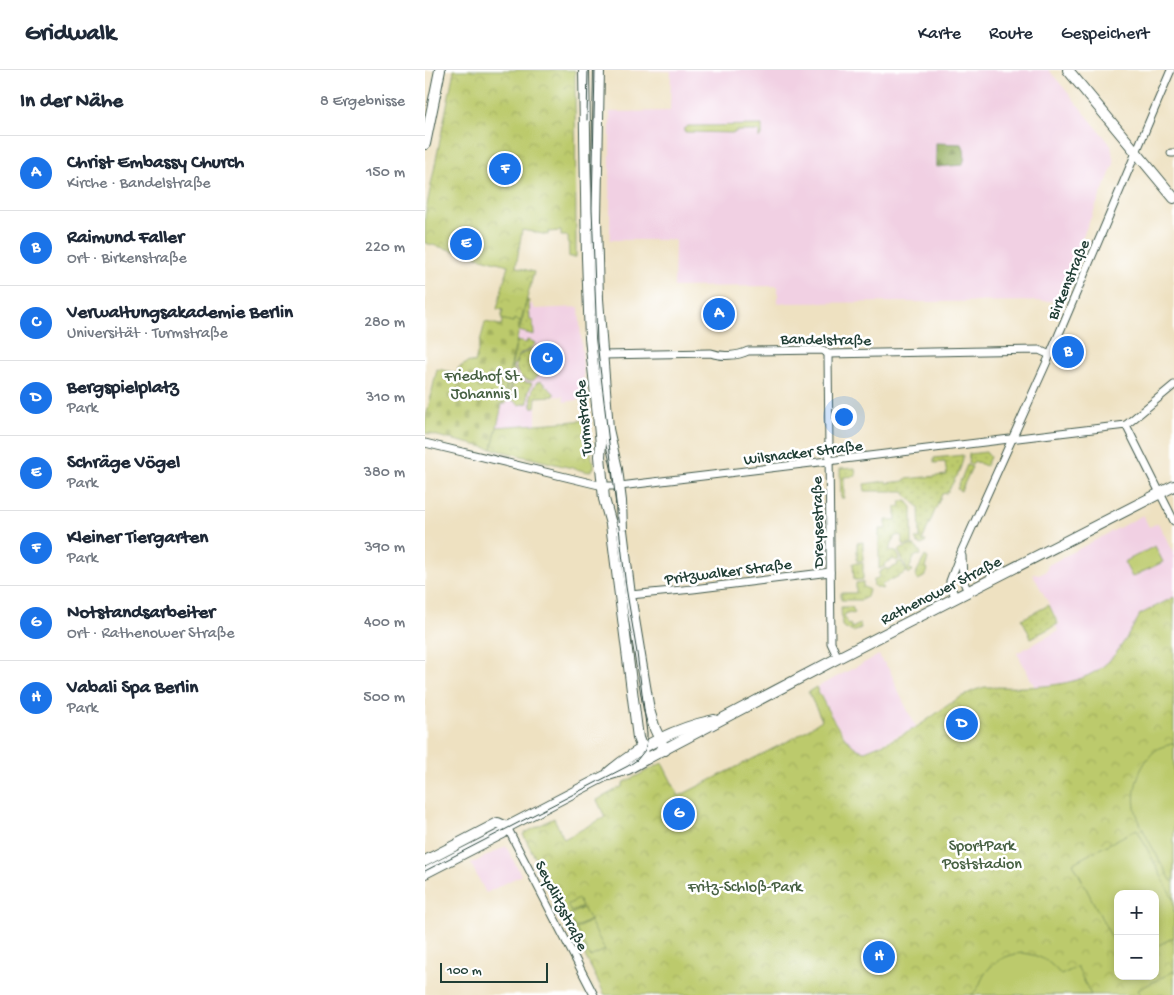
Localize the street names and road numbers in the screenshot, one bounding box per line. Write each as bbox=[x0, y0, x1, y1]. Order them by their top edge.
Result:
street label: Birkenstraße bbox=[1044, 237, 1096, 324]
street label: Bandelstraße bbox=[779, 331, 872, 352]
street label: Turmstraße bbox=[573, 378, 598, 457]
street label: Wilsnacker Straße bbox=[743, 438, 865, 471]
street label: Dreysestraße bbox=[809, 475, 830, 569]
street label: Rathenower Straße bbox=[878, 553, 1006, 631]
street label: Pritzwalker Straße bbox=[663, 556, 794, 591]
street label: Seydlitzstraße bbox=[529, 858, 591, 955]

